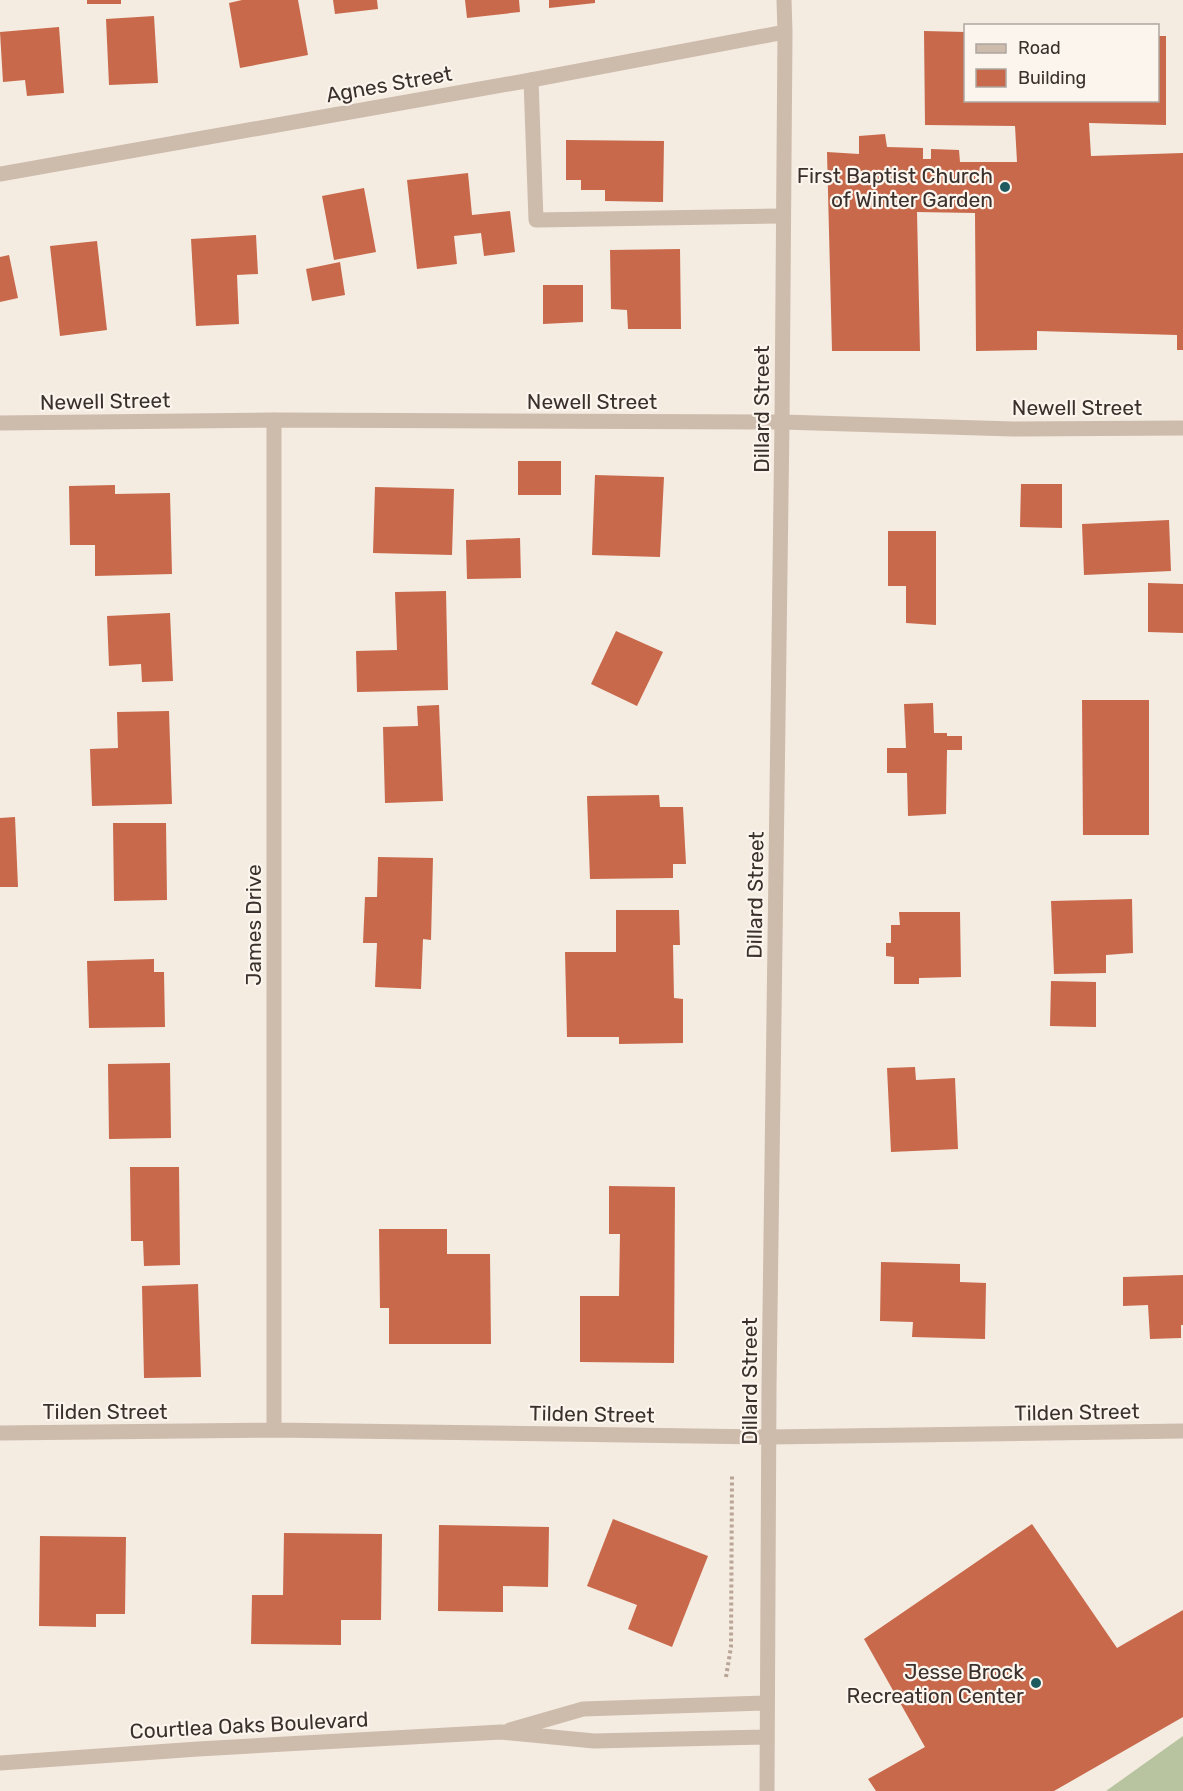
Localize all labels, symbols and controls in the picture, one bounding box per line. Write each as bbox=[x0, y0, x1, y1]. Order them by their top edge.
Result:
legend bbox=[964, 24, 1159, 102]
text: Road bbox=[1018, 37, 1061, 59]
street label: Agnes Street bbox=[324, 61, 454, 107]
text: Building bbox=[1018, 67, 1086, 89]
place label: First Baptist Church of Winter Garden bbox=[797, 163, 993, 212]
marker: First Baptist Church of Winter Garden bbox=[998, 180, 1012, 194]
street label: Dillard Street bbox=[749, 345, 774, 473]
street label: Newell Street bbox=[40, 387, 170, 415]
street label: Newell Street bbox=[527, 389, 657, 414]
street label: Newell Street bbox=[1012, 395, 1142, 420]
street label: Dillard Street bbox=[741, 831, 769, 959]
street label: James Drive bbox=[241, 864, 266, 986]
street label: Dillard Street bbox=[737, 1317, 762, 1445]
street label: Tilden Street bbox=[1014, 1398, 1140, 1426]
street label: Tilden Street bbox=[42, 1399, 168, 1424]
street label: Tilden Street bbox=[529, 1400, 655, 1428]
place label: Jesse Brock Recreation Center bbox=[847, 1659, 1024, 1708]
marker: Jesse Brock Recreation Center bbox=[1029, 1676, 1043, 1690]
street label: Courtlea Oaks Boulevard bbox=[129, 1706, 369, 1744]

